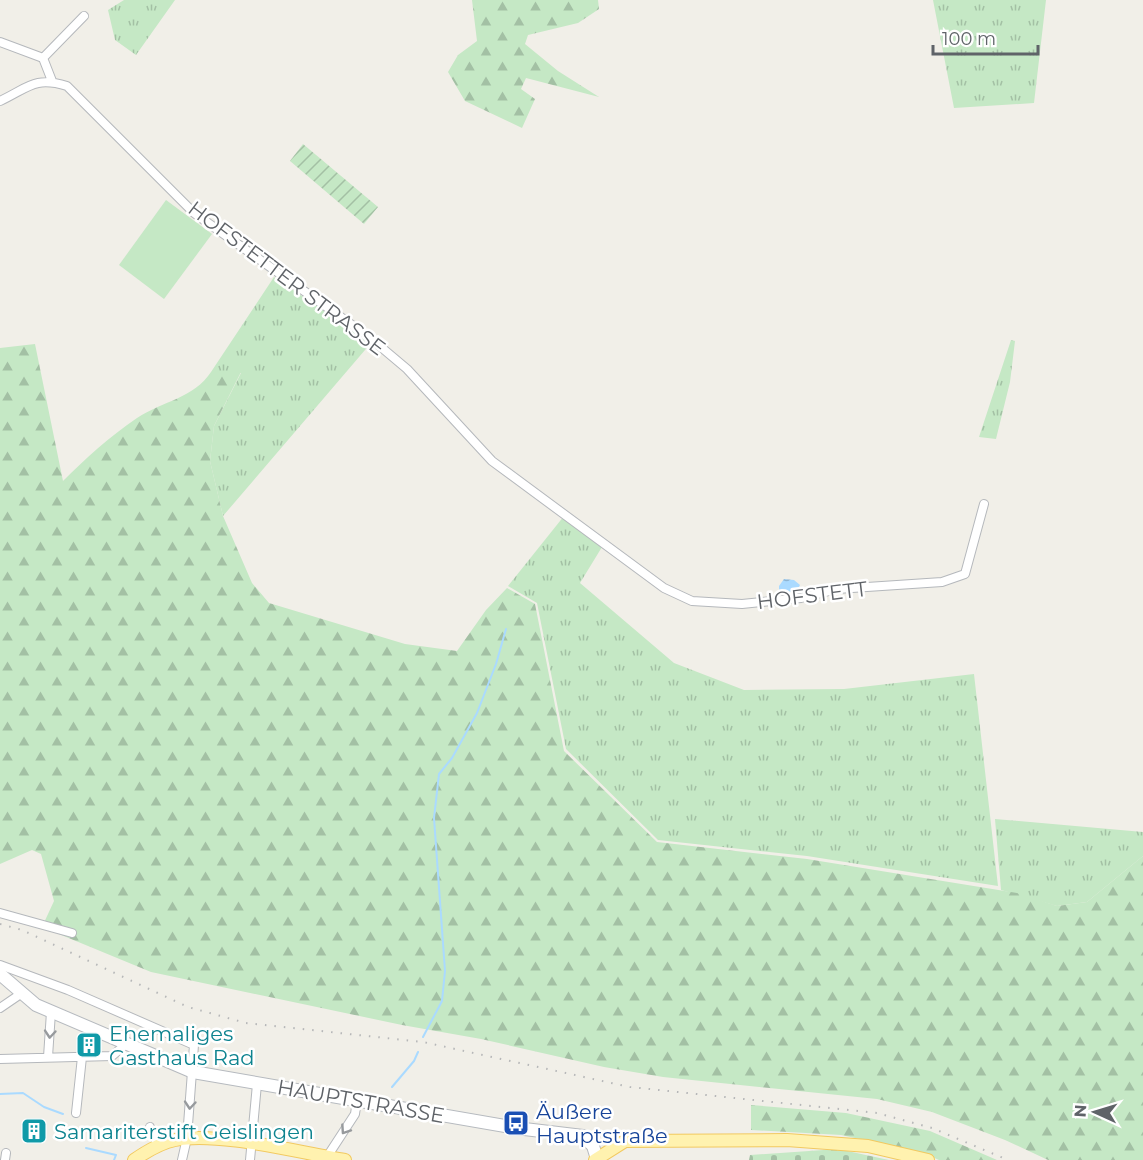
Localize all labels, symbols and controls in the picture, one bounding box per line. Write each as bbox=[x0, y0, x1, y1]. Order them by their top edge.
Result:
scale bar bbox=[933, 18, 1038, 56]
text: 100 m bbox=[942, 28, 996, 50]
street label: HOFSTETTER STRASSE bbox=[183, 196, 391, 360]
street label: HOFSTETT bbox=[755, 576, 869, 614]
place label: Ehemaliges Gasthaus Rad bbox=[109, 1021, 255, 1070]
one-way arrow bbox=[43, 1030, 56, 1039]
building icon: Ehemaliges Gasthaus Rad bbox=[74, 1030, 104, 1060]
street label: HAUPTSTRASSE bbox=[275, 1074, 447, 1128]
north arrow bbox=[1065, 1082, 1125, 1142]
place label: Äußere Hauptstraße bbox=[536, 1099, 668, 1148]
one-way arrow bbox=[184, 1100, 197, 1109]
text: N bbox=[1071, 1104, 1090, 1118]
bus stop icon: Äußere Hauptstraße bbox=[501, 1108, 531, 1138]
building icon: Samariterstift Geislingen bbox=[19, 1116, 49, 1146]
place label: Samariterstift Geislingen bbox=[54, 1119, 314, 1144]
one-way arrow bbox=[341, 1123, 352, 1134]

